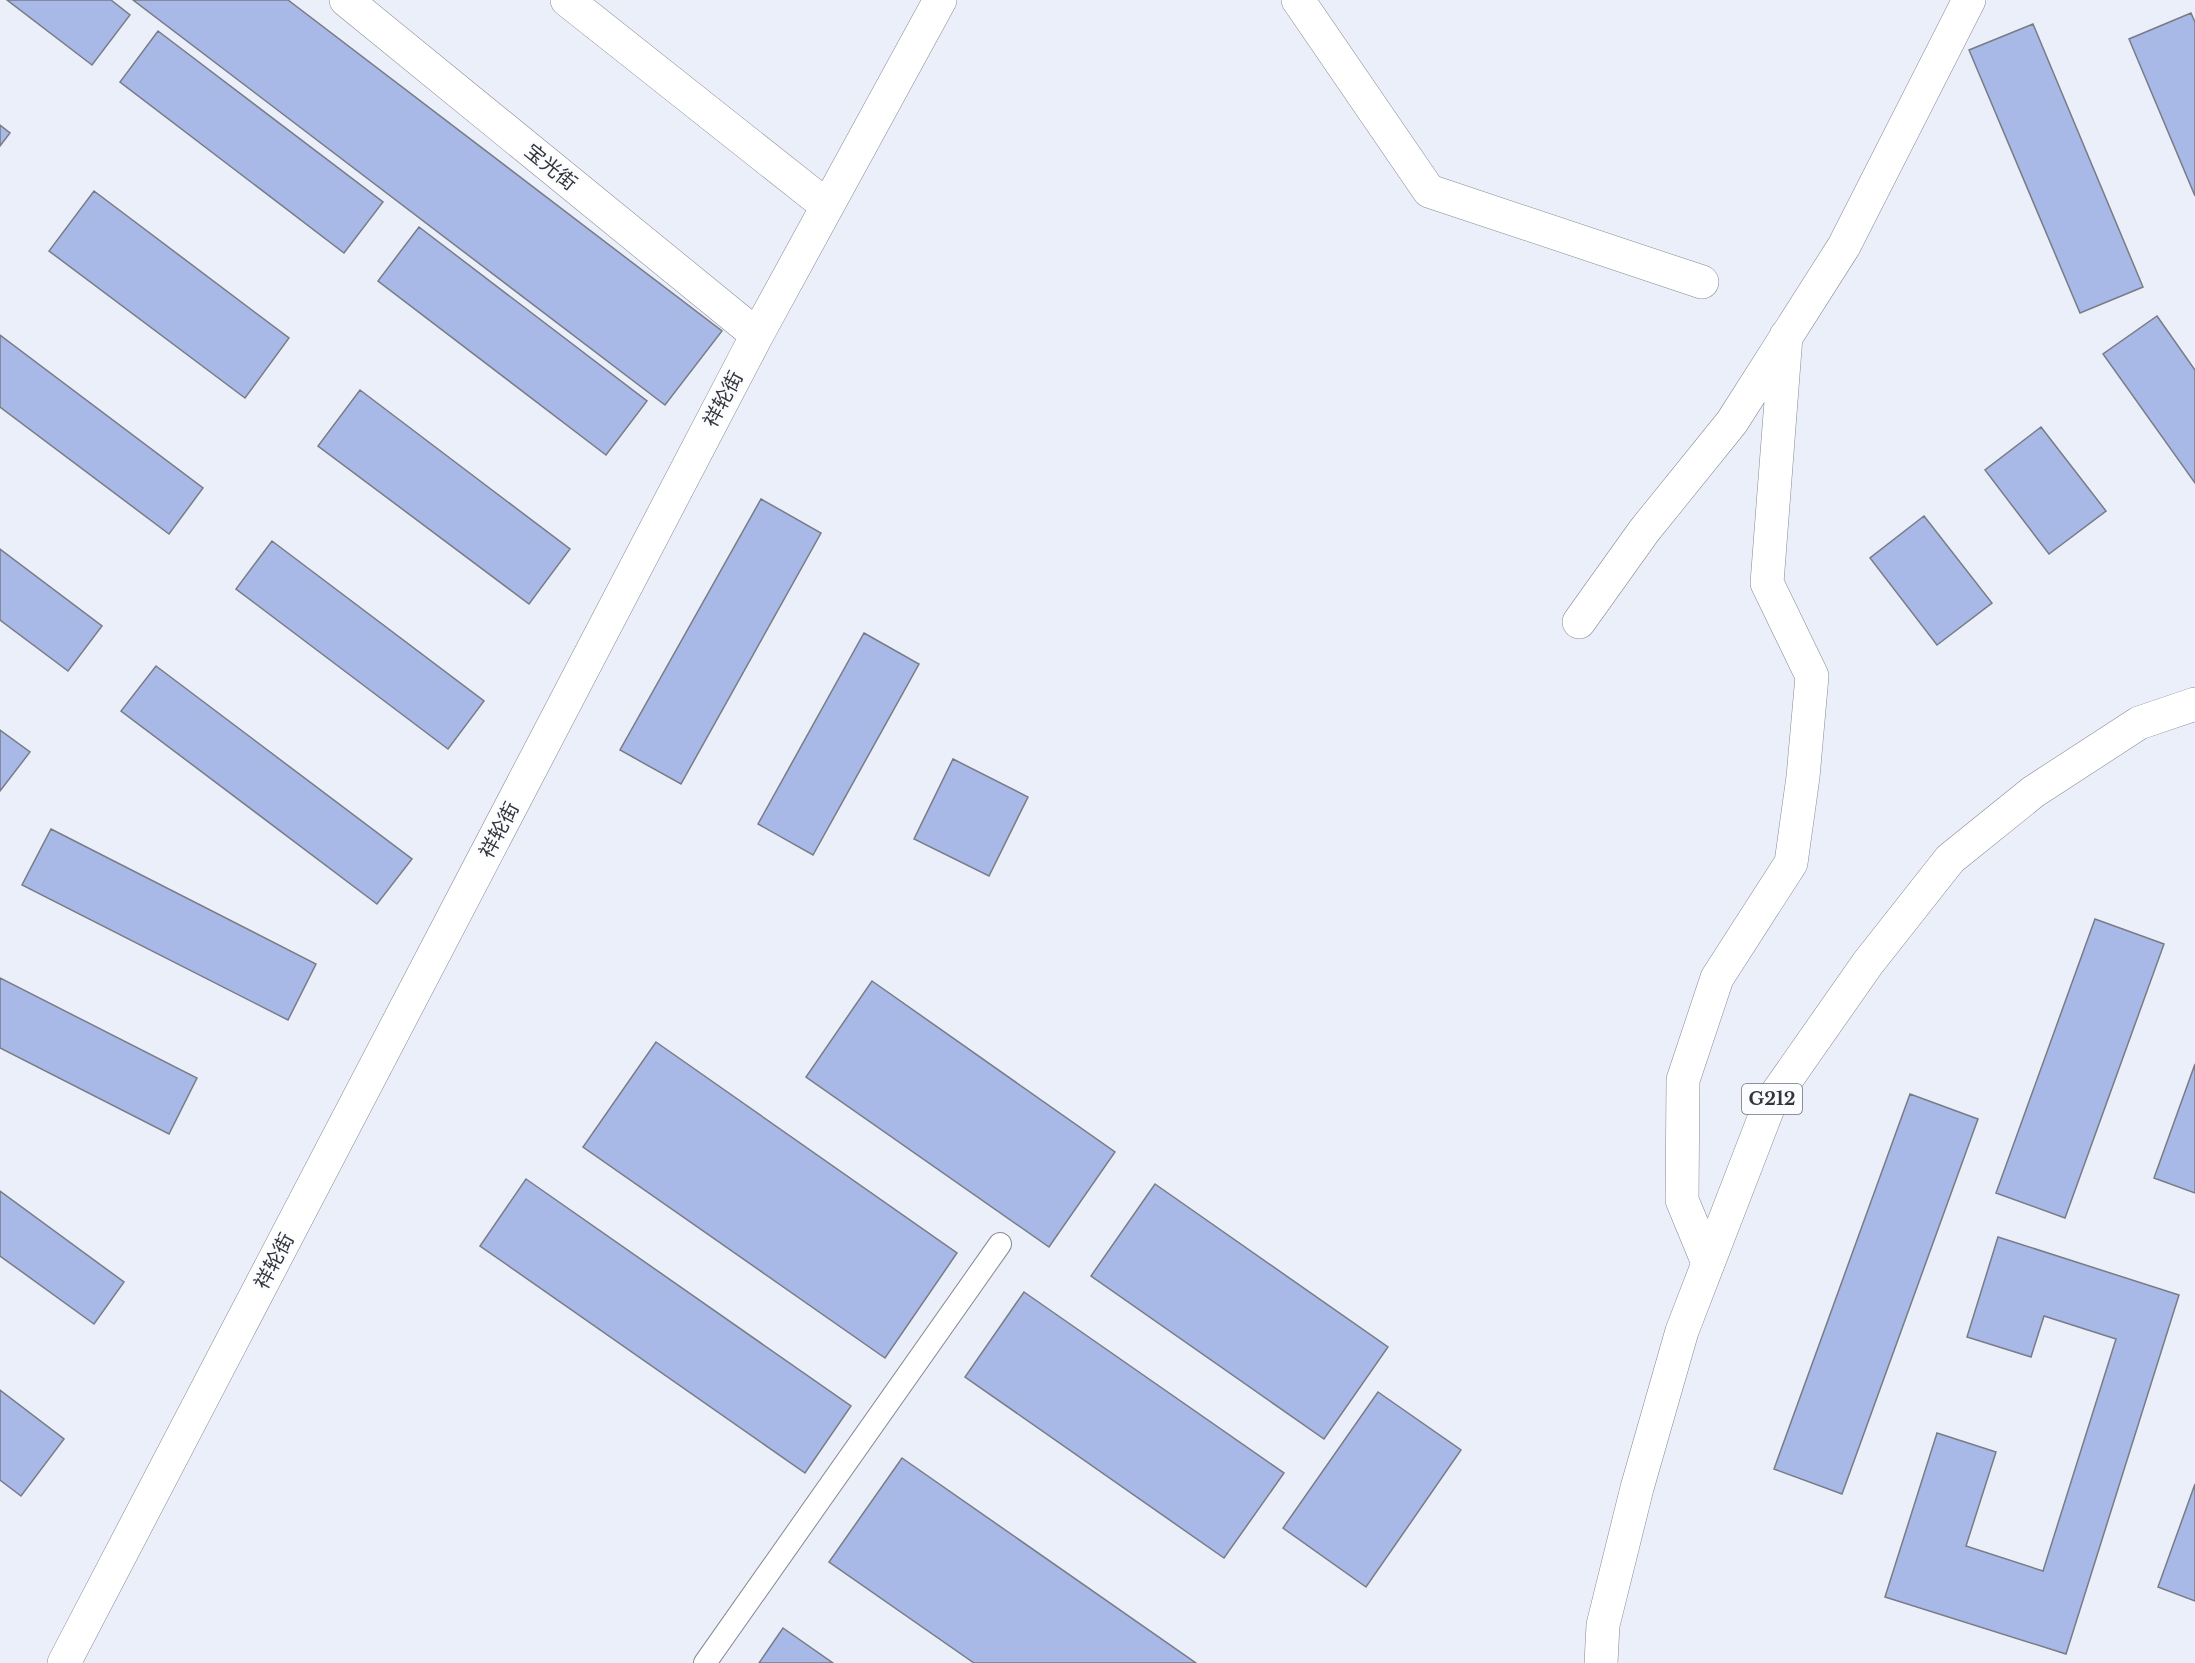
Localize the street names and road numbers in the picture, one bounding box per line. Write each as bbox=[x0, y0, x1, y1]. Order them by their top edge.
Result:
street label: 宝光街 bbox=[520, 139, 582, 195]
street label: 祥轮街 bbox=[698, 367, 748, 431]
street label: 祥轮街 bbox=[474, 798, 524, 862]
road number: G212 bbox=[1742, 1084, 1802, 1114]
street label: 祥轮街 bbox=[249, 1229, 299, 1293]

